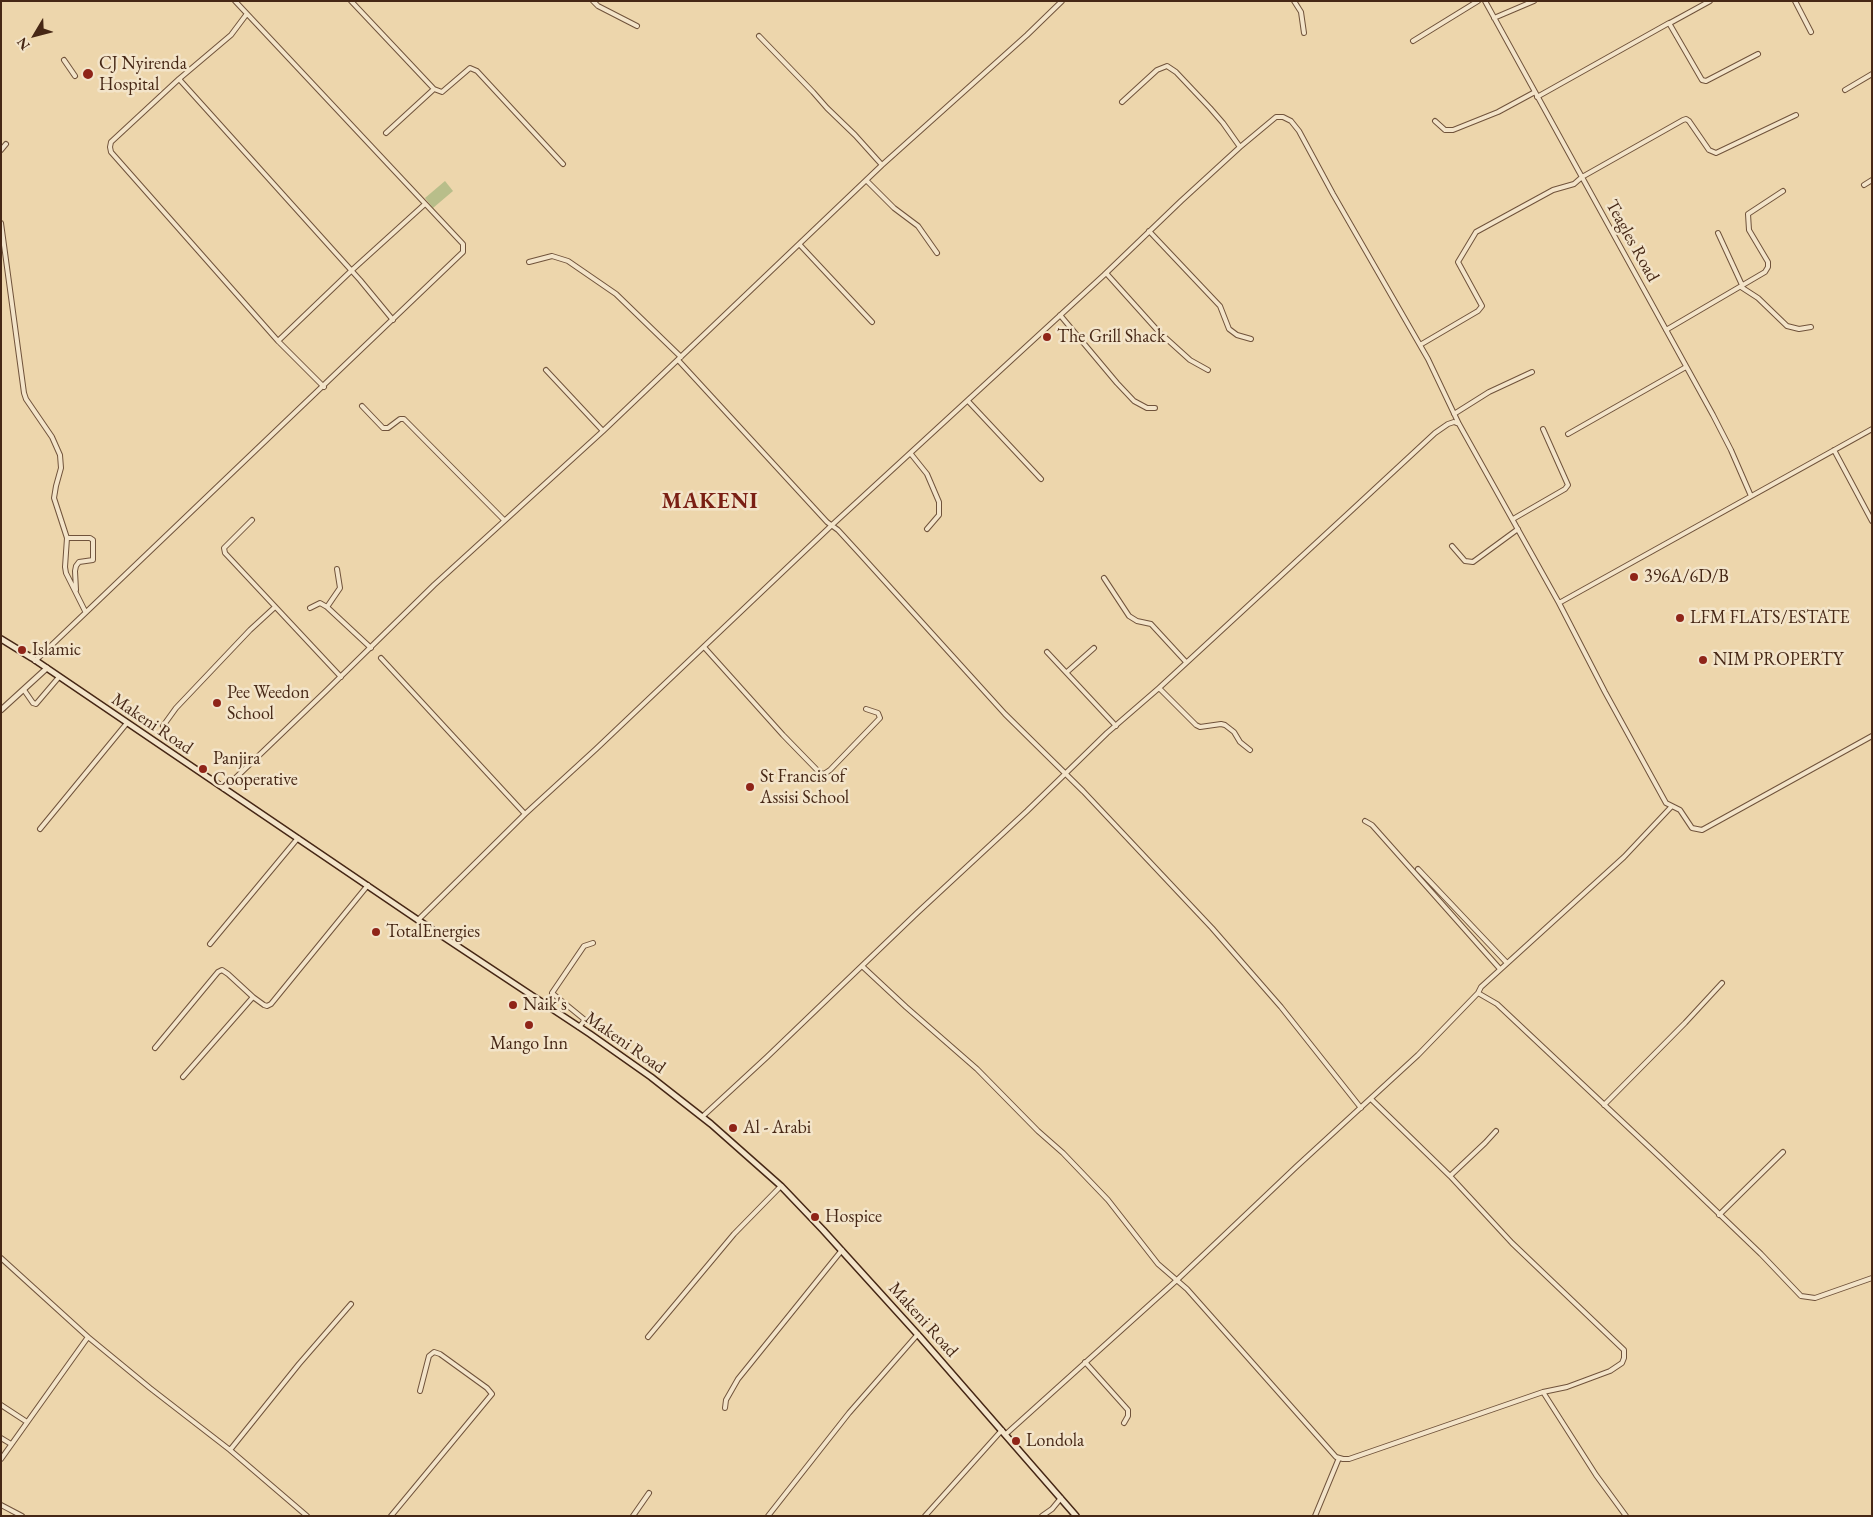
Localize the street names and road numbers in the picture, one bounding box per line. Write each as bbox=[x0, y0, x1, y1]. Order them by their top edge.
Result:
street label: Teagles Road bbox=[1601, 196, 1663, 286]
street label: Makeni Road bbox=[107, 689, 197, 759]
street label: Makeni Road bbox=[580, 1007, 670, 1079]
street label: Makeni Road bbox=[884, 1278, 962, 1362]

